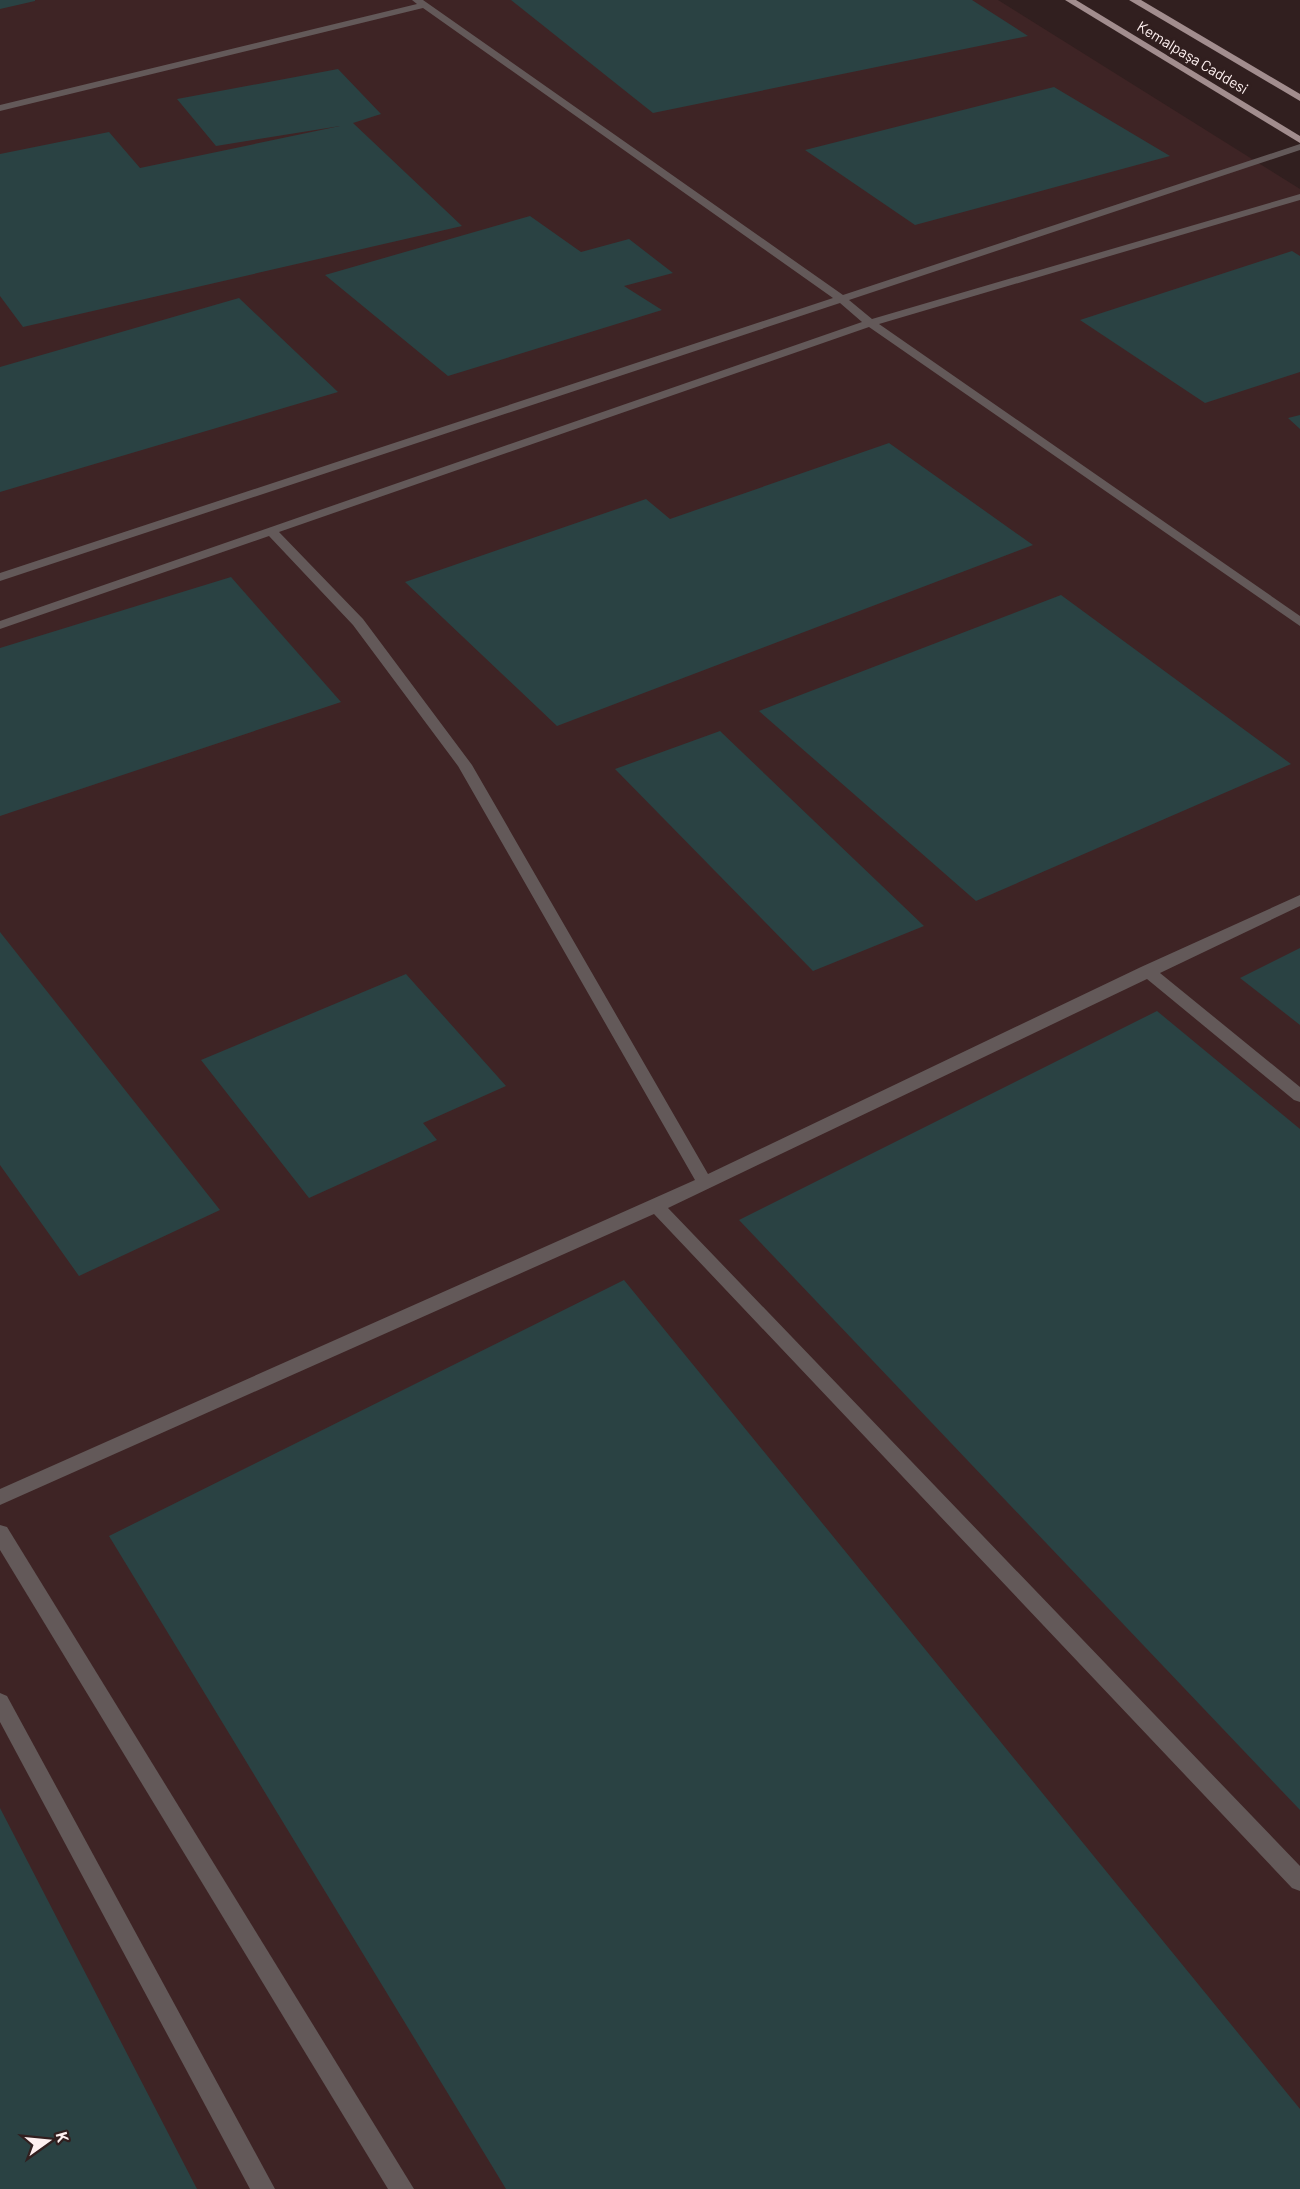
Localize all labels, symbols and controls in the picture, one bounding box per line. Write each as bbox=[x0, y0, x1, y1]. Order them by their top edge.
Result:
street label: Kemalpaşa Caddesi bbox=[1134, 17, 1252, 97]
north arrow bbox=[18, 2111, 78, 2171]
text: K bbox=[52, 2130, 73, 2144]

